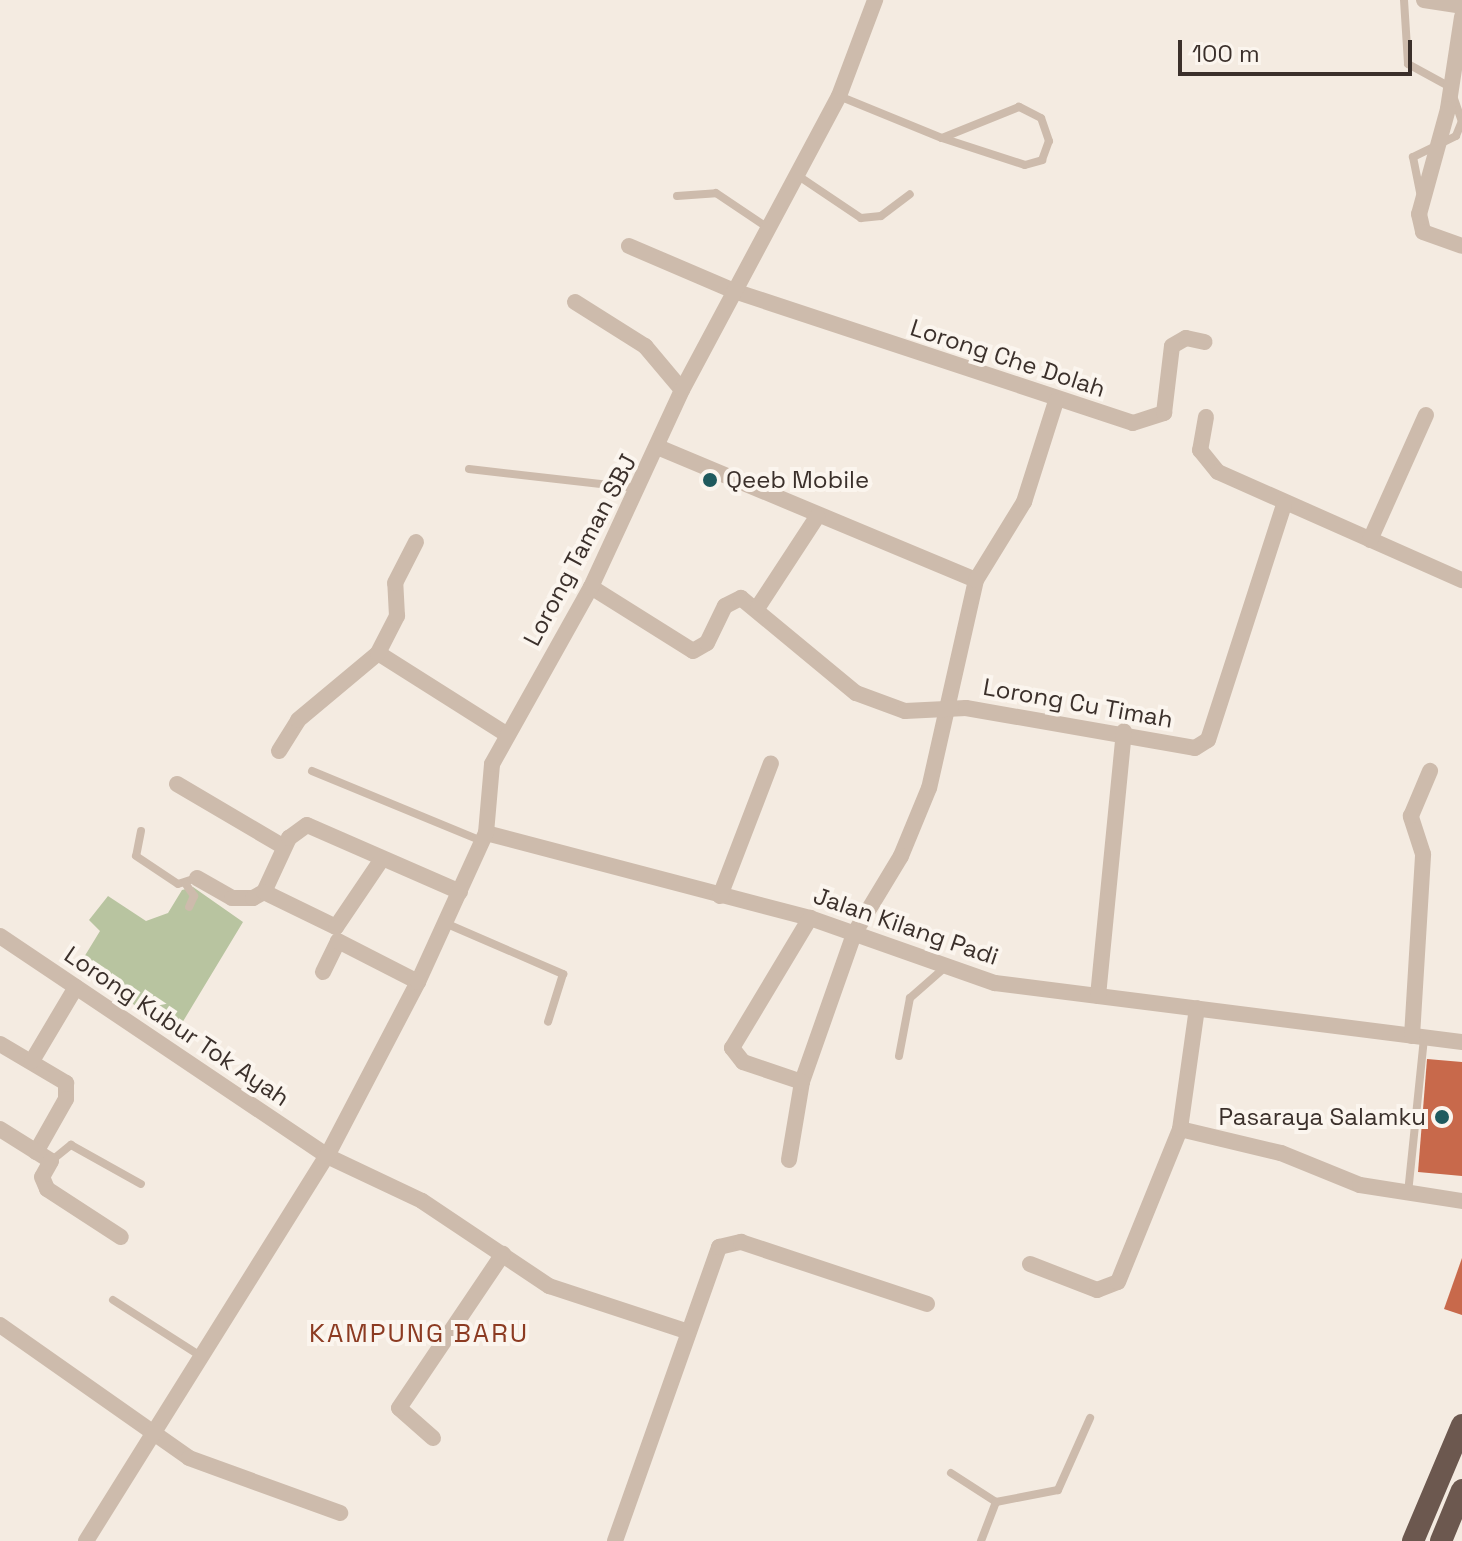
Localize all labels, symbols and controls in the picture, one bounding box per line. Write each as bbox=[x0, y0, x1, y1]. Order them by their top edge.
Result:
scale bar bbox=[1182, 24, 1416, 74]
text: 100 m bbox=[1192, 38, 1260, 69]
street label: Lorong Che Dolah bbox=[907, 313, 1109, 403]
street label: Lorong Taman SBJ bbox=[517, 449, 643, 651]
place label: Qeeb Mobile bbox=[726, 466, 869, 494]
marker: Qeeb Mobile bbox=[701, 471, 719, 489]
street label: Lorong Cu Timah bbox=[981, 672, 1175, 734]
street label: Jalan Kilang Padi bbox=[810, 881, 1002, 971]
street label: Lorong Kubur Tok Ayah bbox=[59, 940, 295, 1112]
place label: Pasaraya Salamku bbox=[1219, 1103, 1426, 1131]
marker: Pasaraya Salamku bbox=[1433, 1108, 1451, 1126]
district label: KAMPUNG BARU bbox=[309, 1318, 529, 1350]

